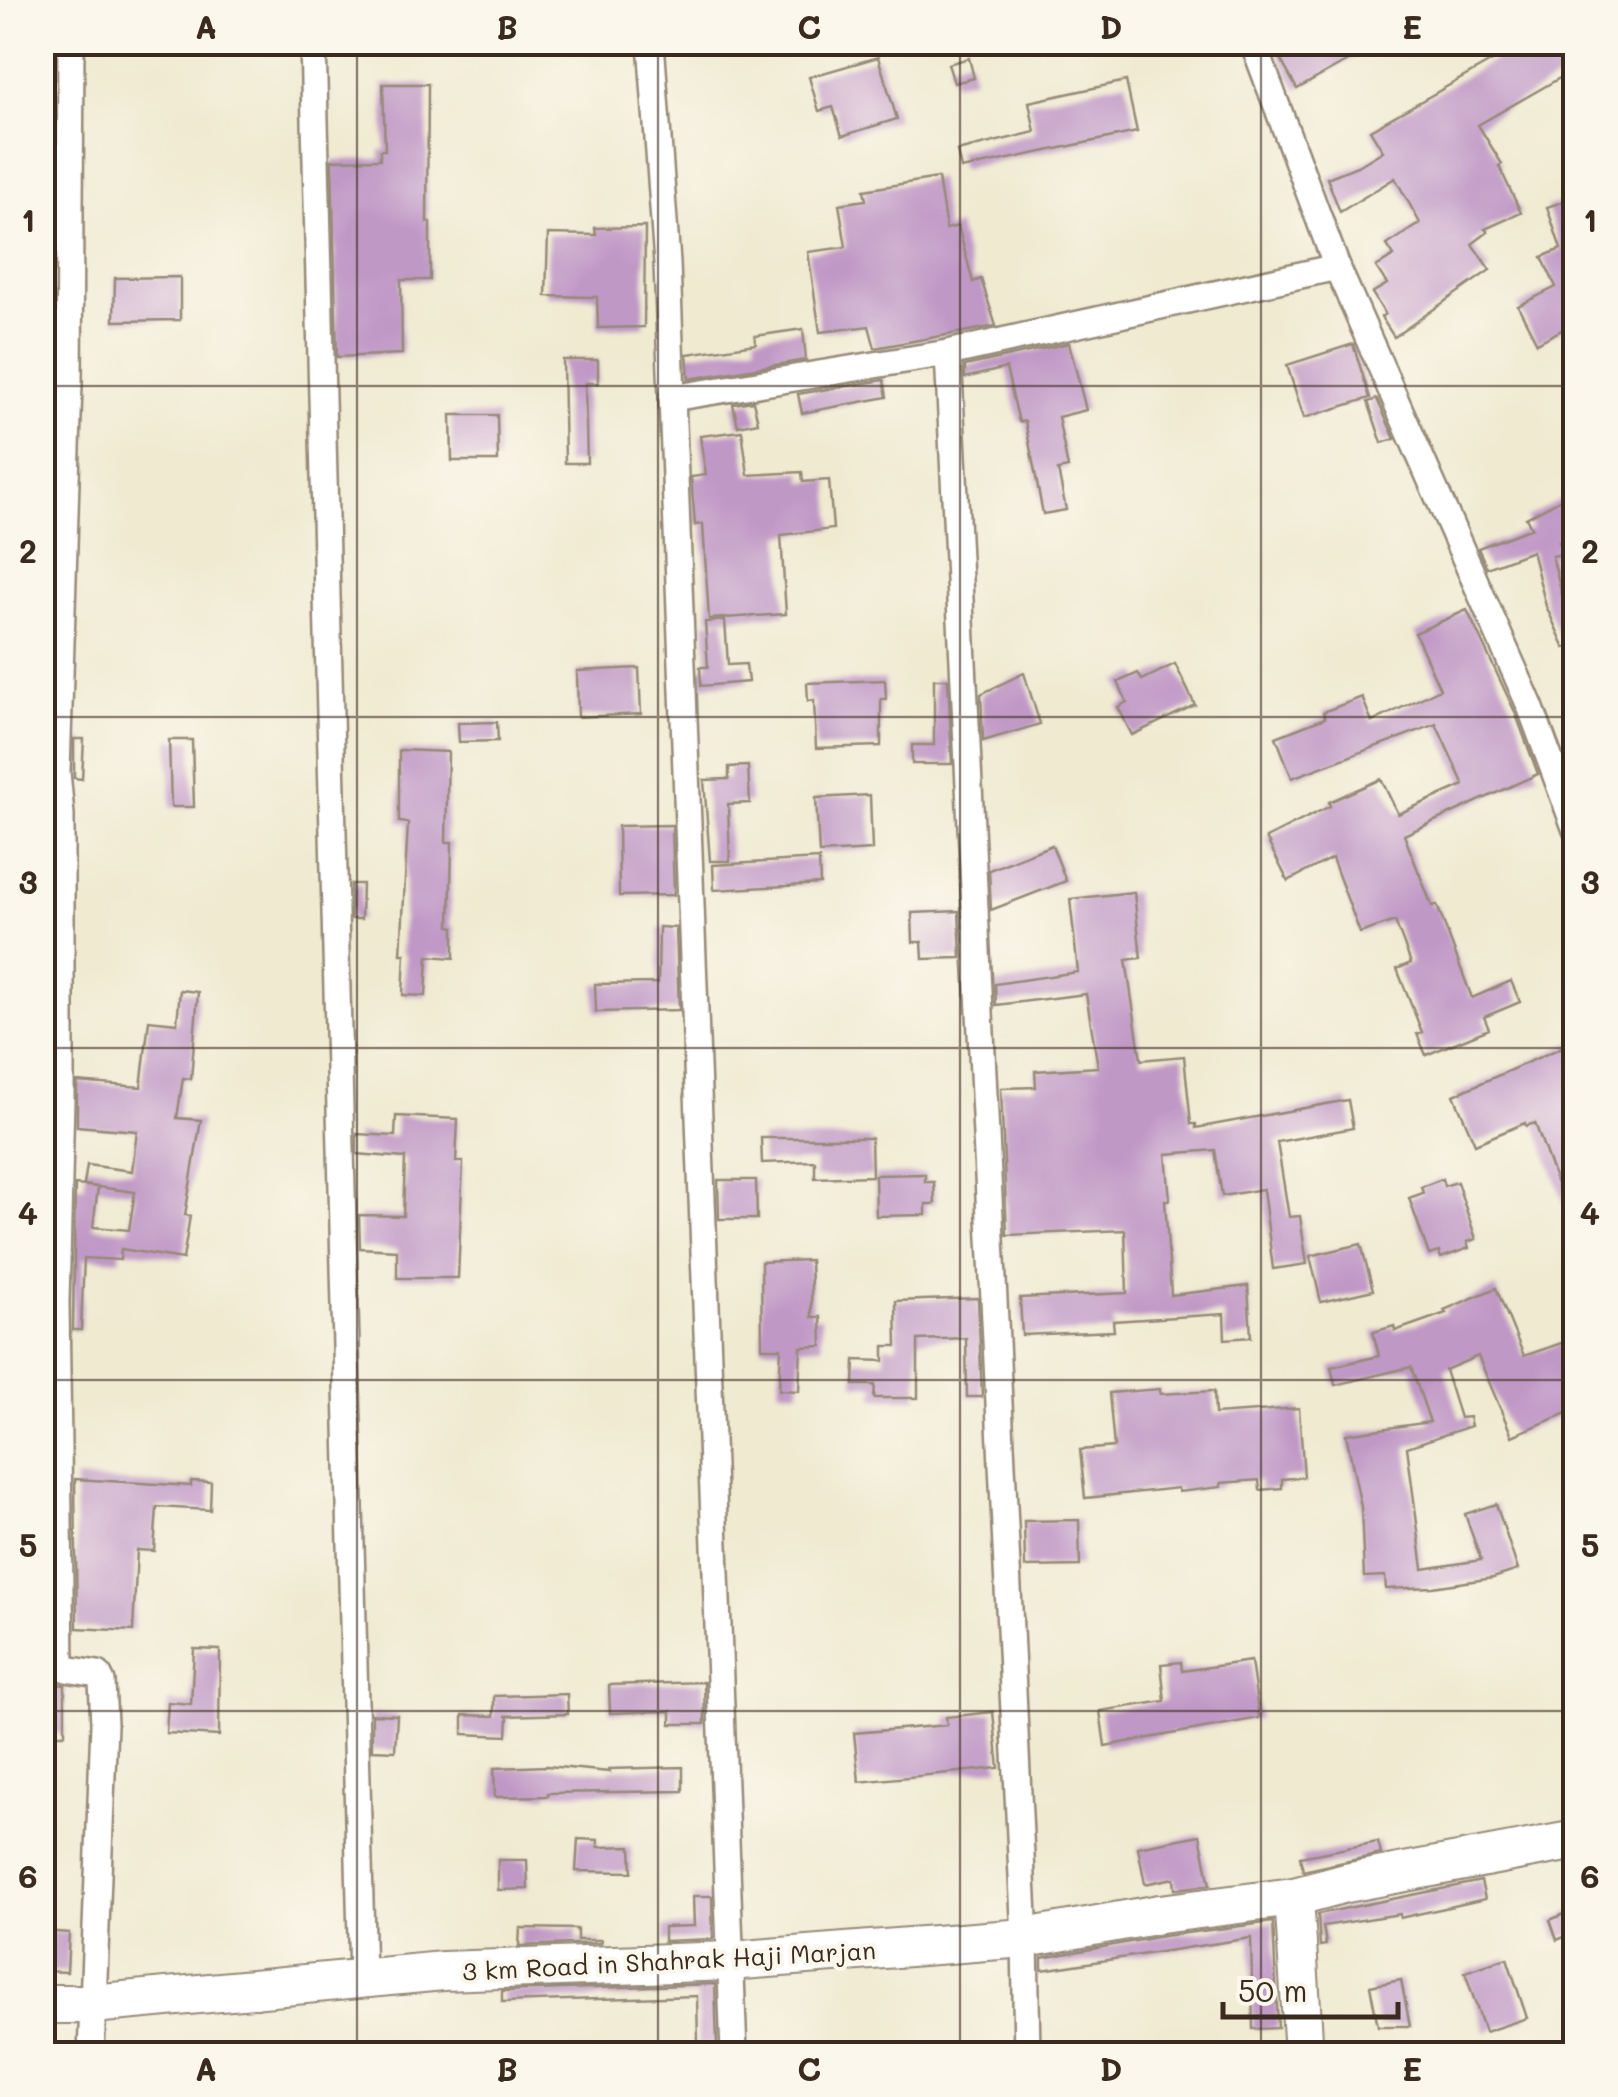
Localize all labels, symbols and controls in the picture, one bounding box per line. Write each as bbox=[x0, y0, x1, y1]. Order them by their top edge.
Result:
text: A bbox=[195, 5, 217, 47]
text: B bbox=[496, 5, 518, 47]
text: C bbox=[797, 5, 821, 47]
text: D bbox=[1100, 5, 1122, 47]
text: E bbox=[1402, 5, 1422, 47]
text: 1 bbox=[21, 198, 35, 240]
text: 1 bbox=[1583, 198, 1597, 240]
text: 2 bbox=[19, 529, 37, 571]
text: 2 bbox=[1581, 529, 1599, 571]
text: 3 bbox=[18, 860, 38, 902]
text: 3 bbox=[1580, 860, 1600, 902]
text: 4 bbox=[18, 1191, 38, 1233]
text: 4 bbox=[1580, 1191, 1600, 1233]
text: 5 bbox=[19, 1523, 37, 1565]
text: 5 bbox=[1581, 1523, 1599, 1565]
text: 6 bbox=[18, 1854, 38, 1896]
text: 6 bbox=[1580, 1854, 1600, 1896]
street label: 3 km Road in Shahrak Haji Marjan bbox=[461, 1933, 877, 1987]
scale bar bbox=[1223, 1957, 1398, 2019]
text: 50 m bbox=[1238, 1970, 1308, 2010]
text: A bbox=[195, 2047, 217, 2089]
text: B bbox=[496, 2047, 518, 2089]
text: C bbox=[797, 2047, 821, 2089]
text: D bbox=[1100, 2047, 1122, 2089]
text: E bbox=[1402, 2047, 1422, 2089]

